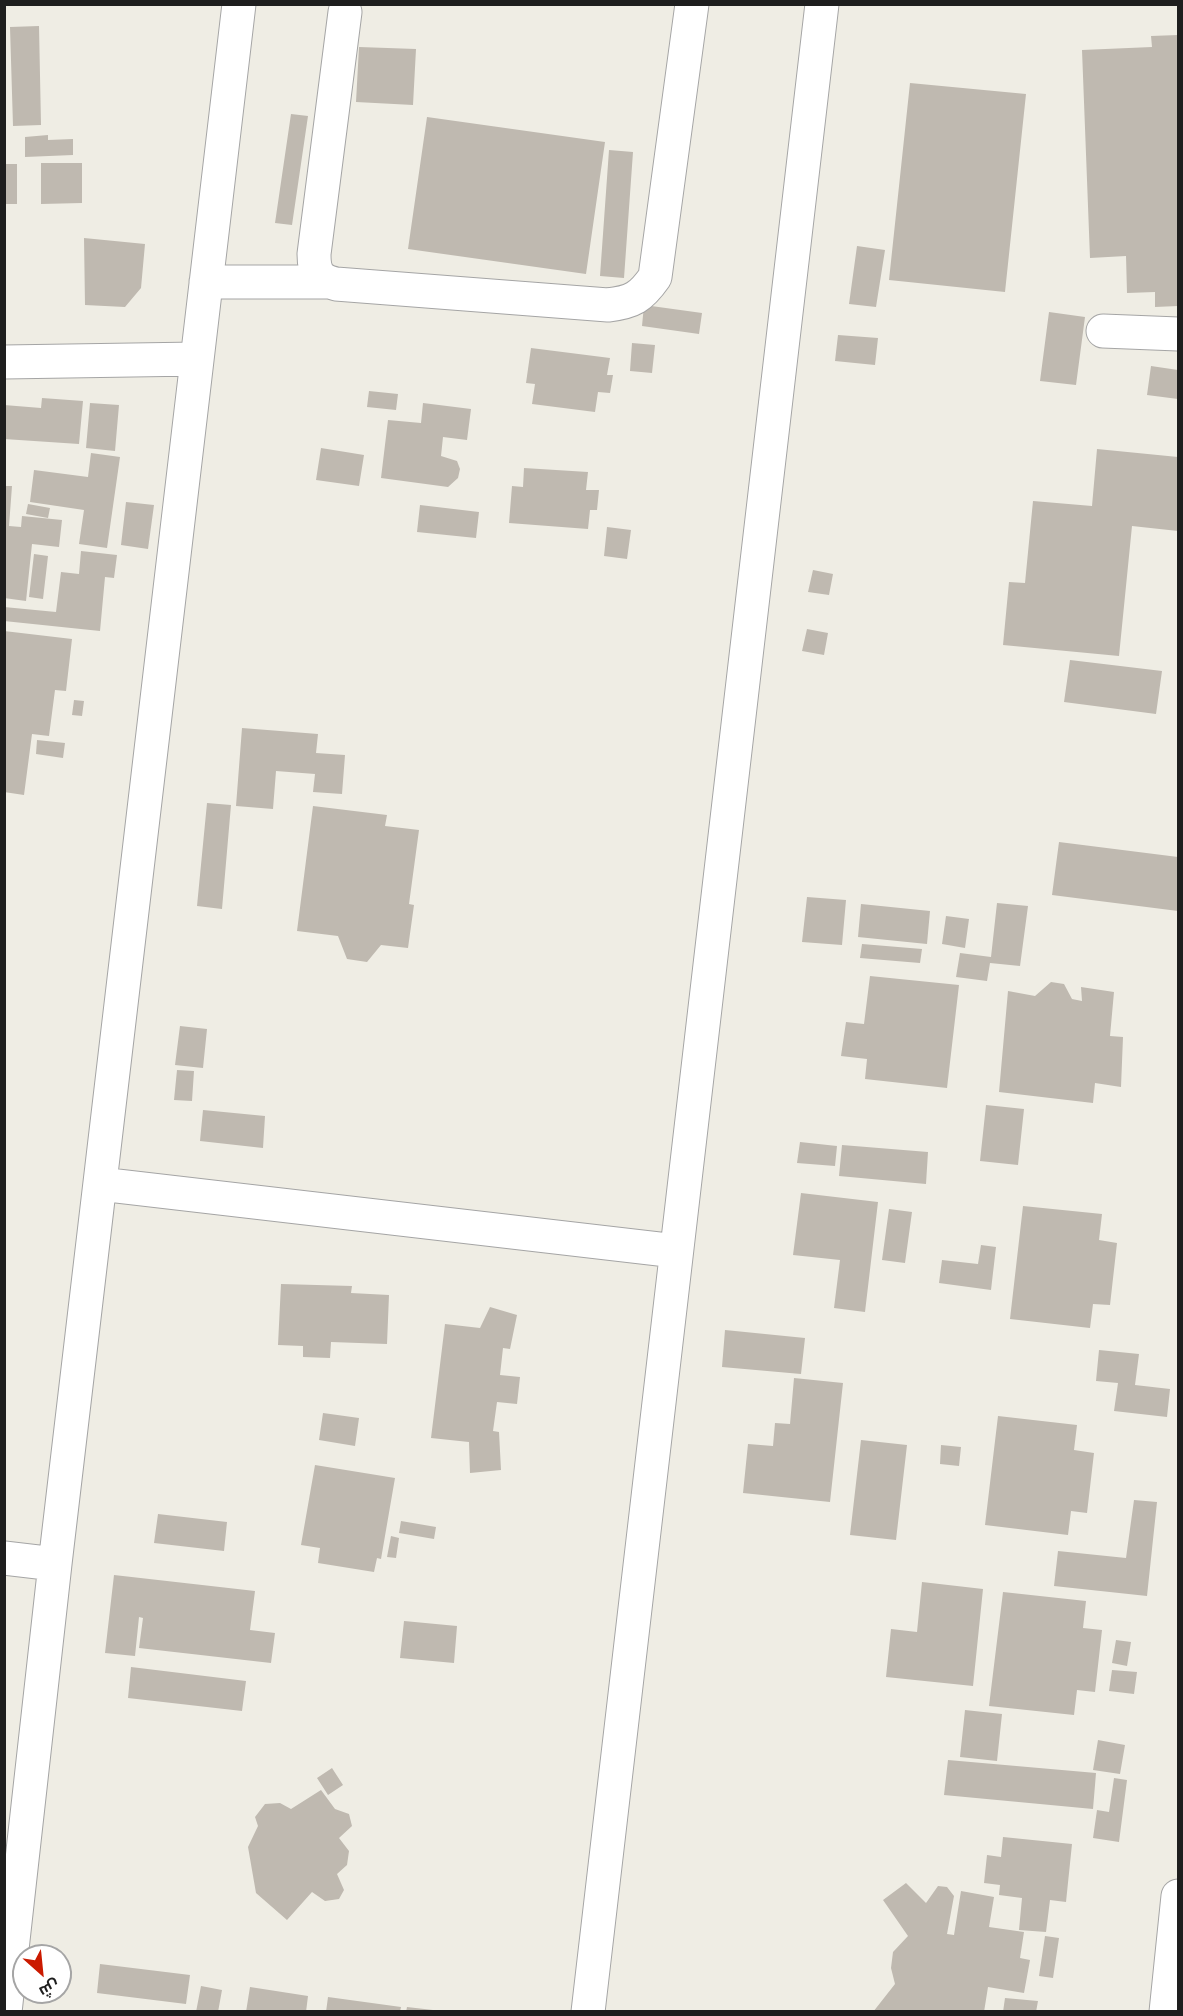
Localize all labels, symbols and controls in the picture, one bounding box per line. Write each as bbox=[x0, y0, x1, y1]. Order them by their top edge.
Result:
north arrow bbox=[12, 1944, 72, 2004]
text: ش bbox=[35, 1974, 64, 2004]

